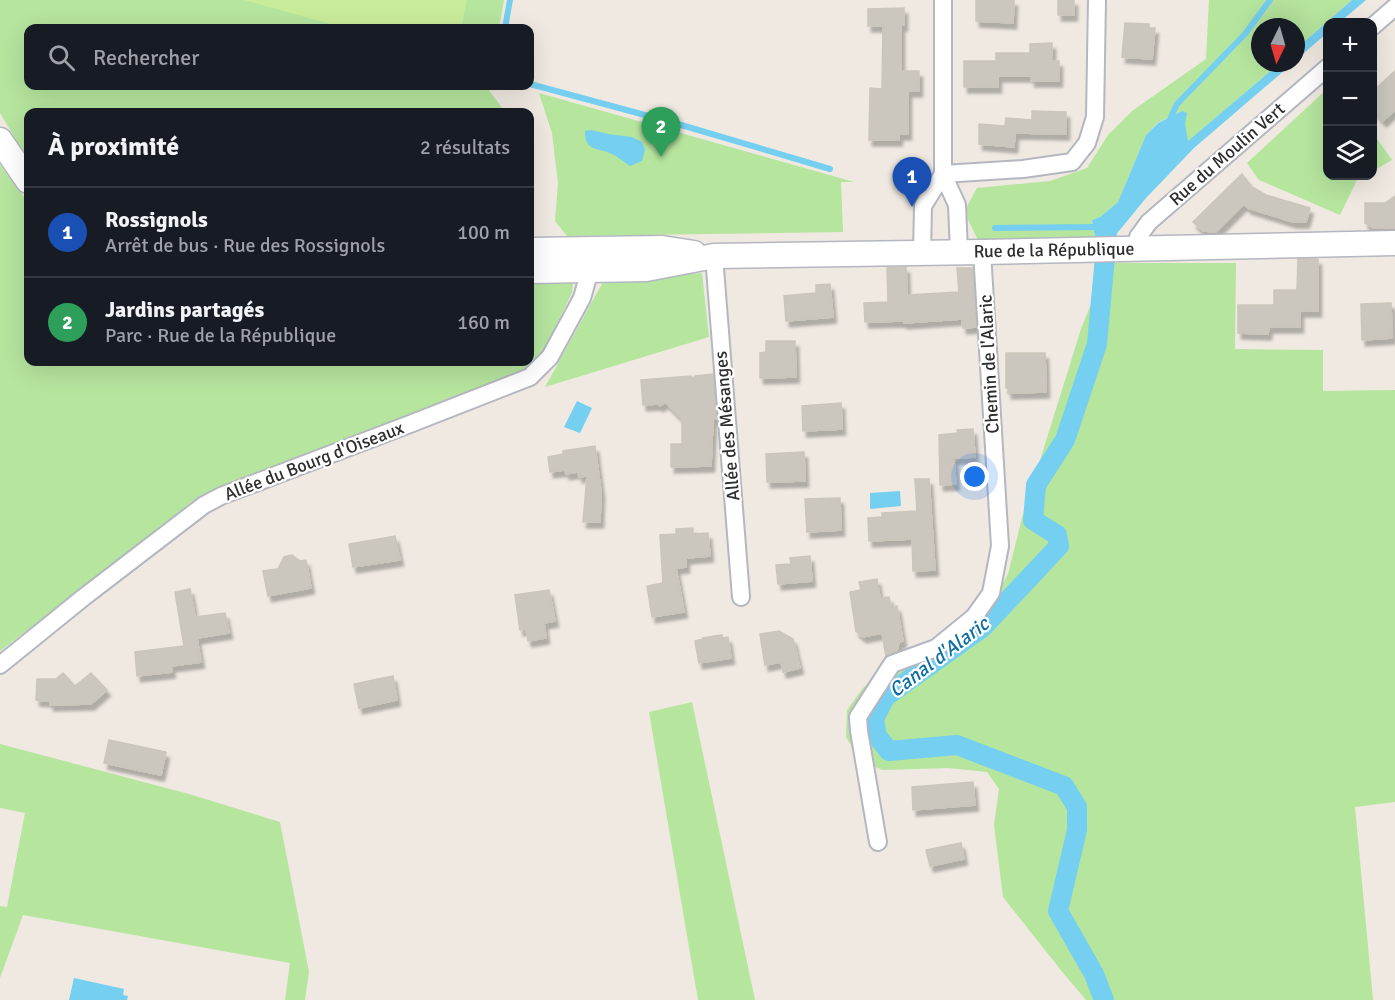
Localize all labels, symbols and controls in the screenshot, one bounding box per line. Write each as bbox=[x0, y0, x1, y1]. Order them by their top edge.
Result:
north arrow bbox=[1251, 18, 1305, 72]
map controls bbox=[1323, 18, 1377, 180]
button: + bbox=[1323, 18, 1377, 72]
search box bbox=[24, 24, 534, 90]
icon: search bbox=[45, 41, 78, 74]
text: Rechercher bbox=[93, 44, 199, 71]
button: − bbox=[1323, 72, 1377, 126]
street label: Rue du Moulin Vert bbox=[1165, 98, 1289, 210]
pin: 2 bbox=[642, 108, 680, 157]
button: layers bbox=[1323, 126, 1377, 180]
text: À proximité bbox=[48, 131, 179, 163]
text: 2 résultats bbox=[420, 135, 510, 160]
pin: 1 bbox=[892, 158, 932, 207]
text: Rossignols bbox=[105, 206, 208, 233]
text: 1 bbox=[62, 220, 73, 245]
text: 100 m bbox=[457, 220, 510, 245]
text: Arrêt de bus · Rue des Rossignols bbox=[105, 233, 385, 258]
street label: Rue de la République bbox=[973, 238, 1135, 262]
street label: Chemin de l'Alaric bbox=[974, 294, 1004, 434]
text: Jardins partagés bbox=[105, 296, 264, 323]
text: 2 bbox=[62, 310, 73, 335]
text: 160 m bbox=[457, 310, 510, 335]
text: Parc · Rue de la République bbox=[105, 323, 336, 348]
street label: Allée des Mésanges bbox=[709, 350, 745, 502]
street label: Allée du Bourg d'Oiseaux bbox=[221, 416, 408, 505]
your location bbox=[960, 462, 989, 491]
water label: Canal d'Alaric bbox=[884, 610, 995, 703]

